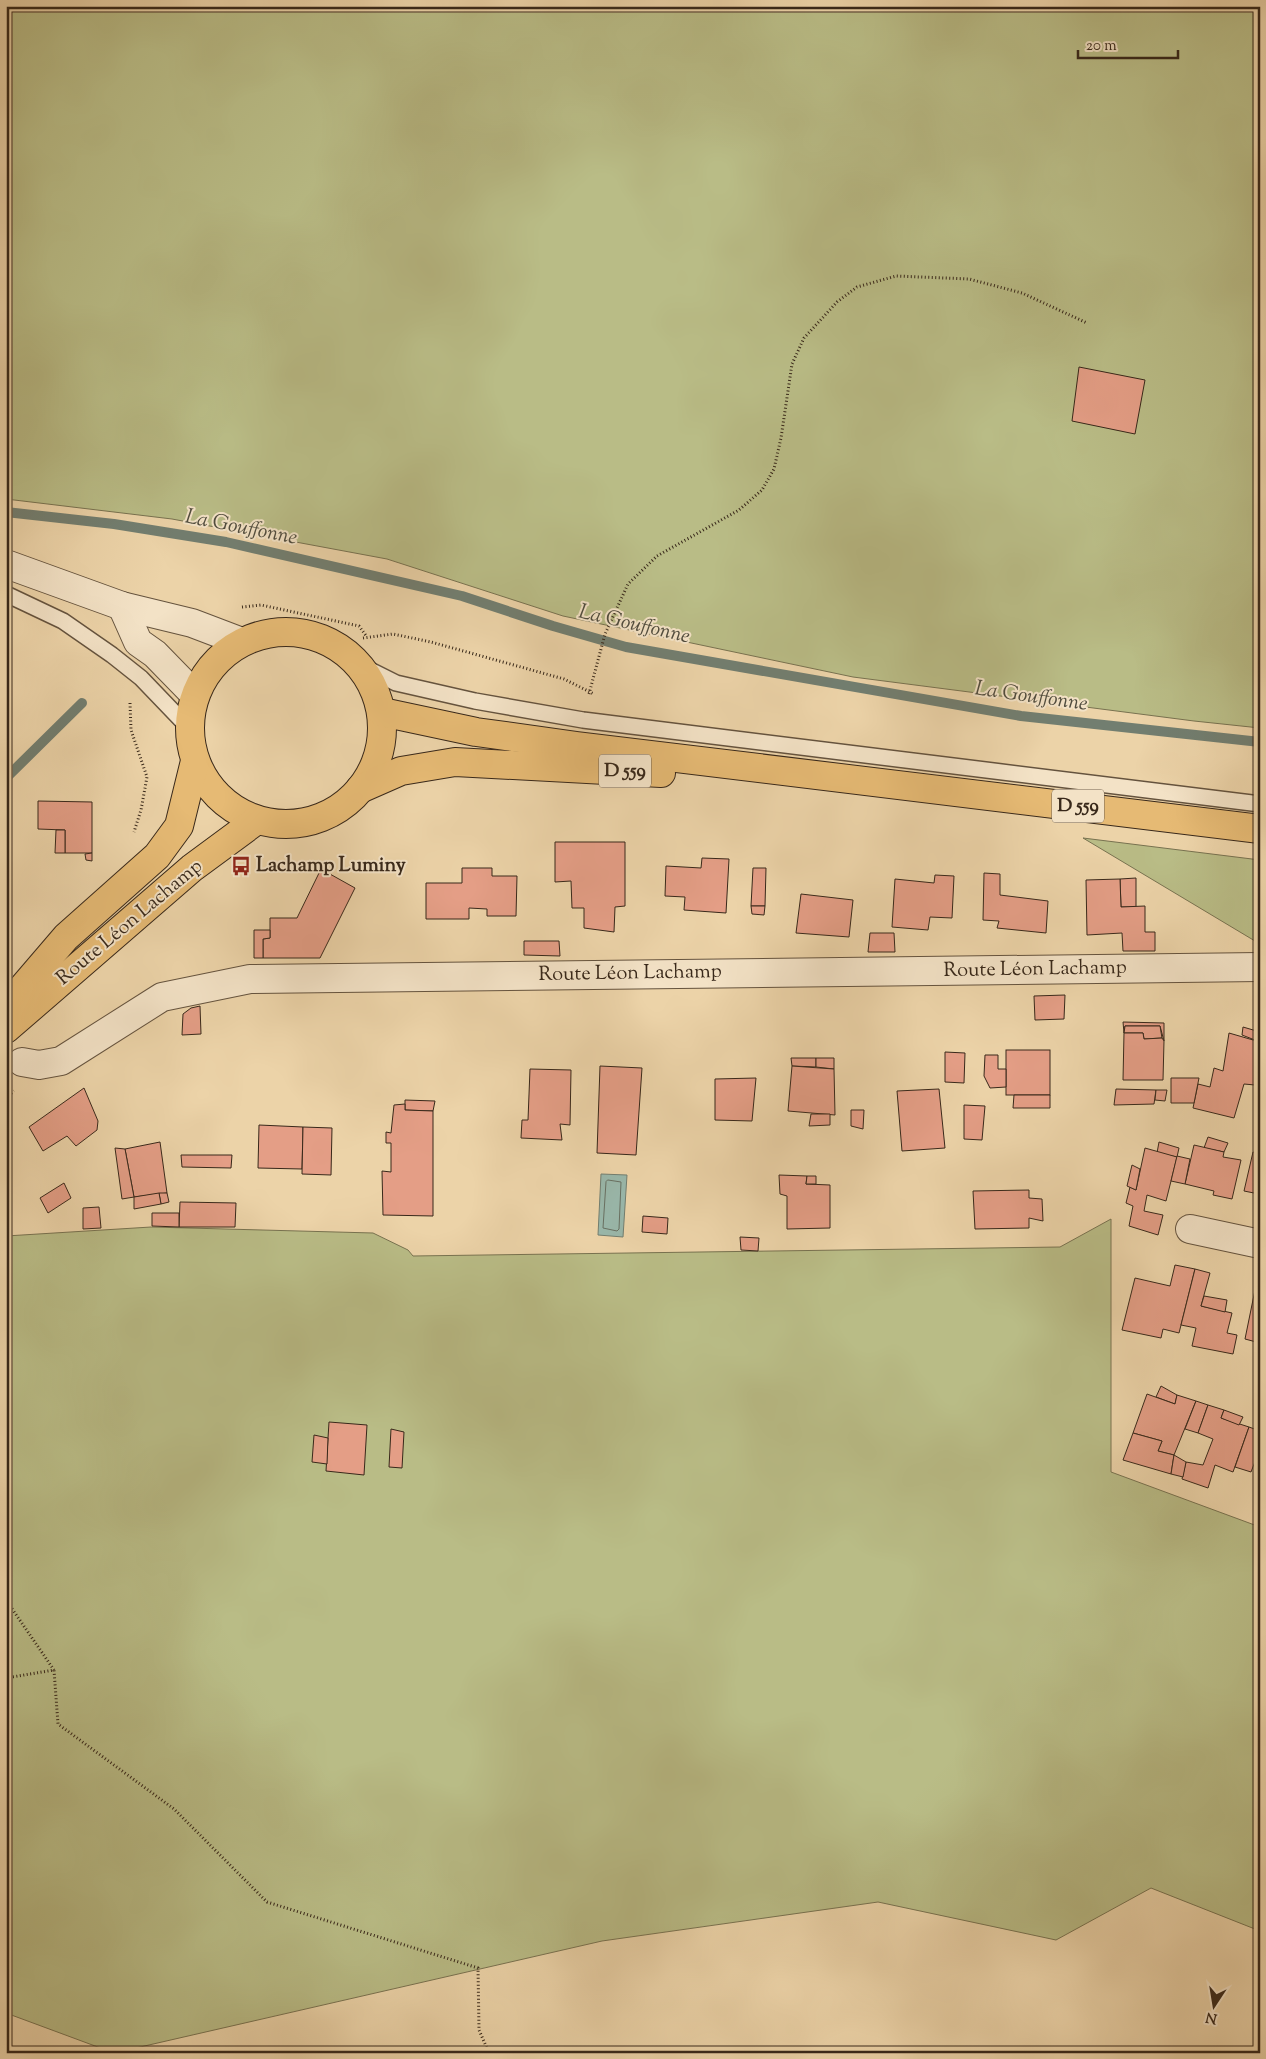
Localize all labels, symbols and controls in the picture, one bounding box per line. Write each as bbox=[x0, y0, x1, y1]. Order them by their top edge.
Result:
scale bar bbox=[1078, 28, 1178, 60]
text: 20 m bbox=[1086, 36, 1117, 57]
water label: La Gouffonne bbox=[182, 502, 300, 554]
water label: La Gouffonne bbox=[575, 598, 693, 652]
water label: La Gouffonne bbox=[973, 674, 1089, 720]
road number: D 559 bbox=[599, 754, 651, 788]
road number: D 559 bbox=[1052, 789, 1104, 822]
place label: Lachamp Luminy bbox=[256, 852, 406, 881]
street label: Route Léon Lachamp bbox=[50, 853, 210, 993]
bus stop icon: Lachamp Luminy bbox=[230, 855, 252, 877]
street label: Route Léon Lachamp bbox=[943, 954, 1127, 986]
street label: Route Léon Lachamp bbox=[538, 958, 722, 990]
north arrow bbox=[1188, 1982, 1238, 2032]
text: N bbox=[1204, 2006, 1219, 2028]

